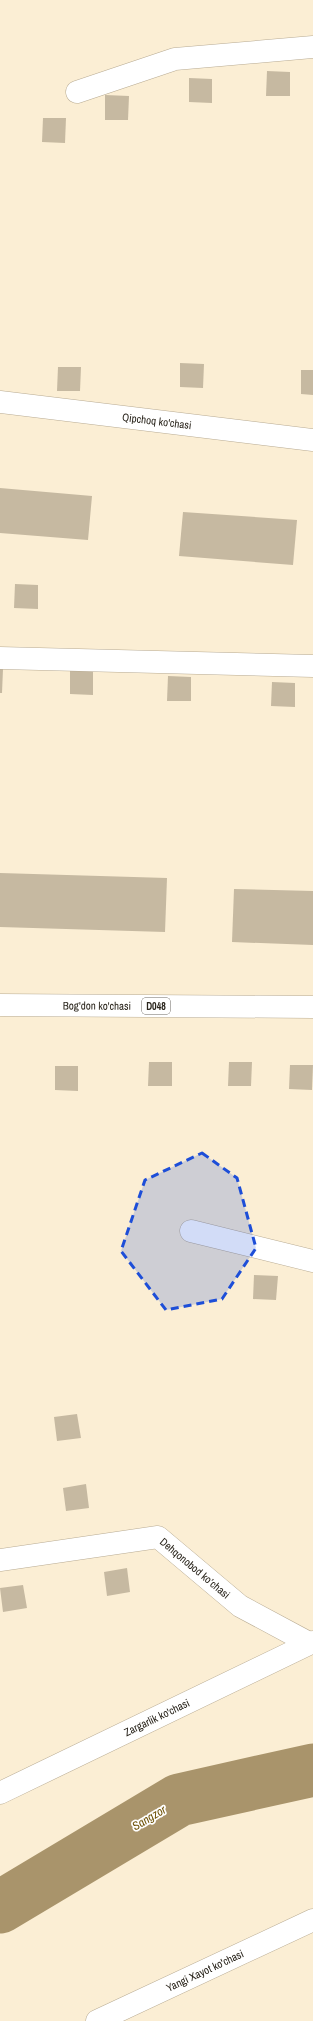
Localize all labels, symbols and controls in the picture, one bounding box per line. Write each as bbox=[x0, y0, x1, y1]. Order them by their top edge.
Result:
street label: Qipchoq ko'chasi bbox=[121, 410, 192, 432]
street label: Bog'don ko'chasi bbox=[63, 998, 131, 1013]
road number: D048 bbox=[142, 998, 170, 1014]
street label: Dehqonobod ko’chasi bbox=[157, 1535, 233, 1602]
street label: Zargarlik ko'chasi bbox=[122, 1696, 192, 1739]
water label: Sangzor bbox=[129, 1801, 169, 1834]
street label: Yangi Xayot ko'chasi bbox=[164, 1946, 246, 1995]

